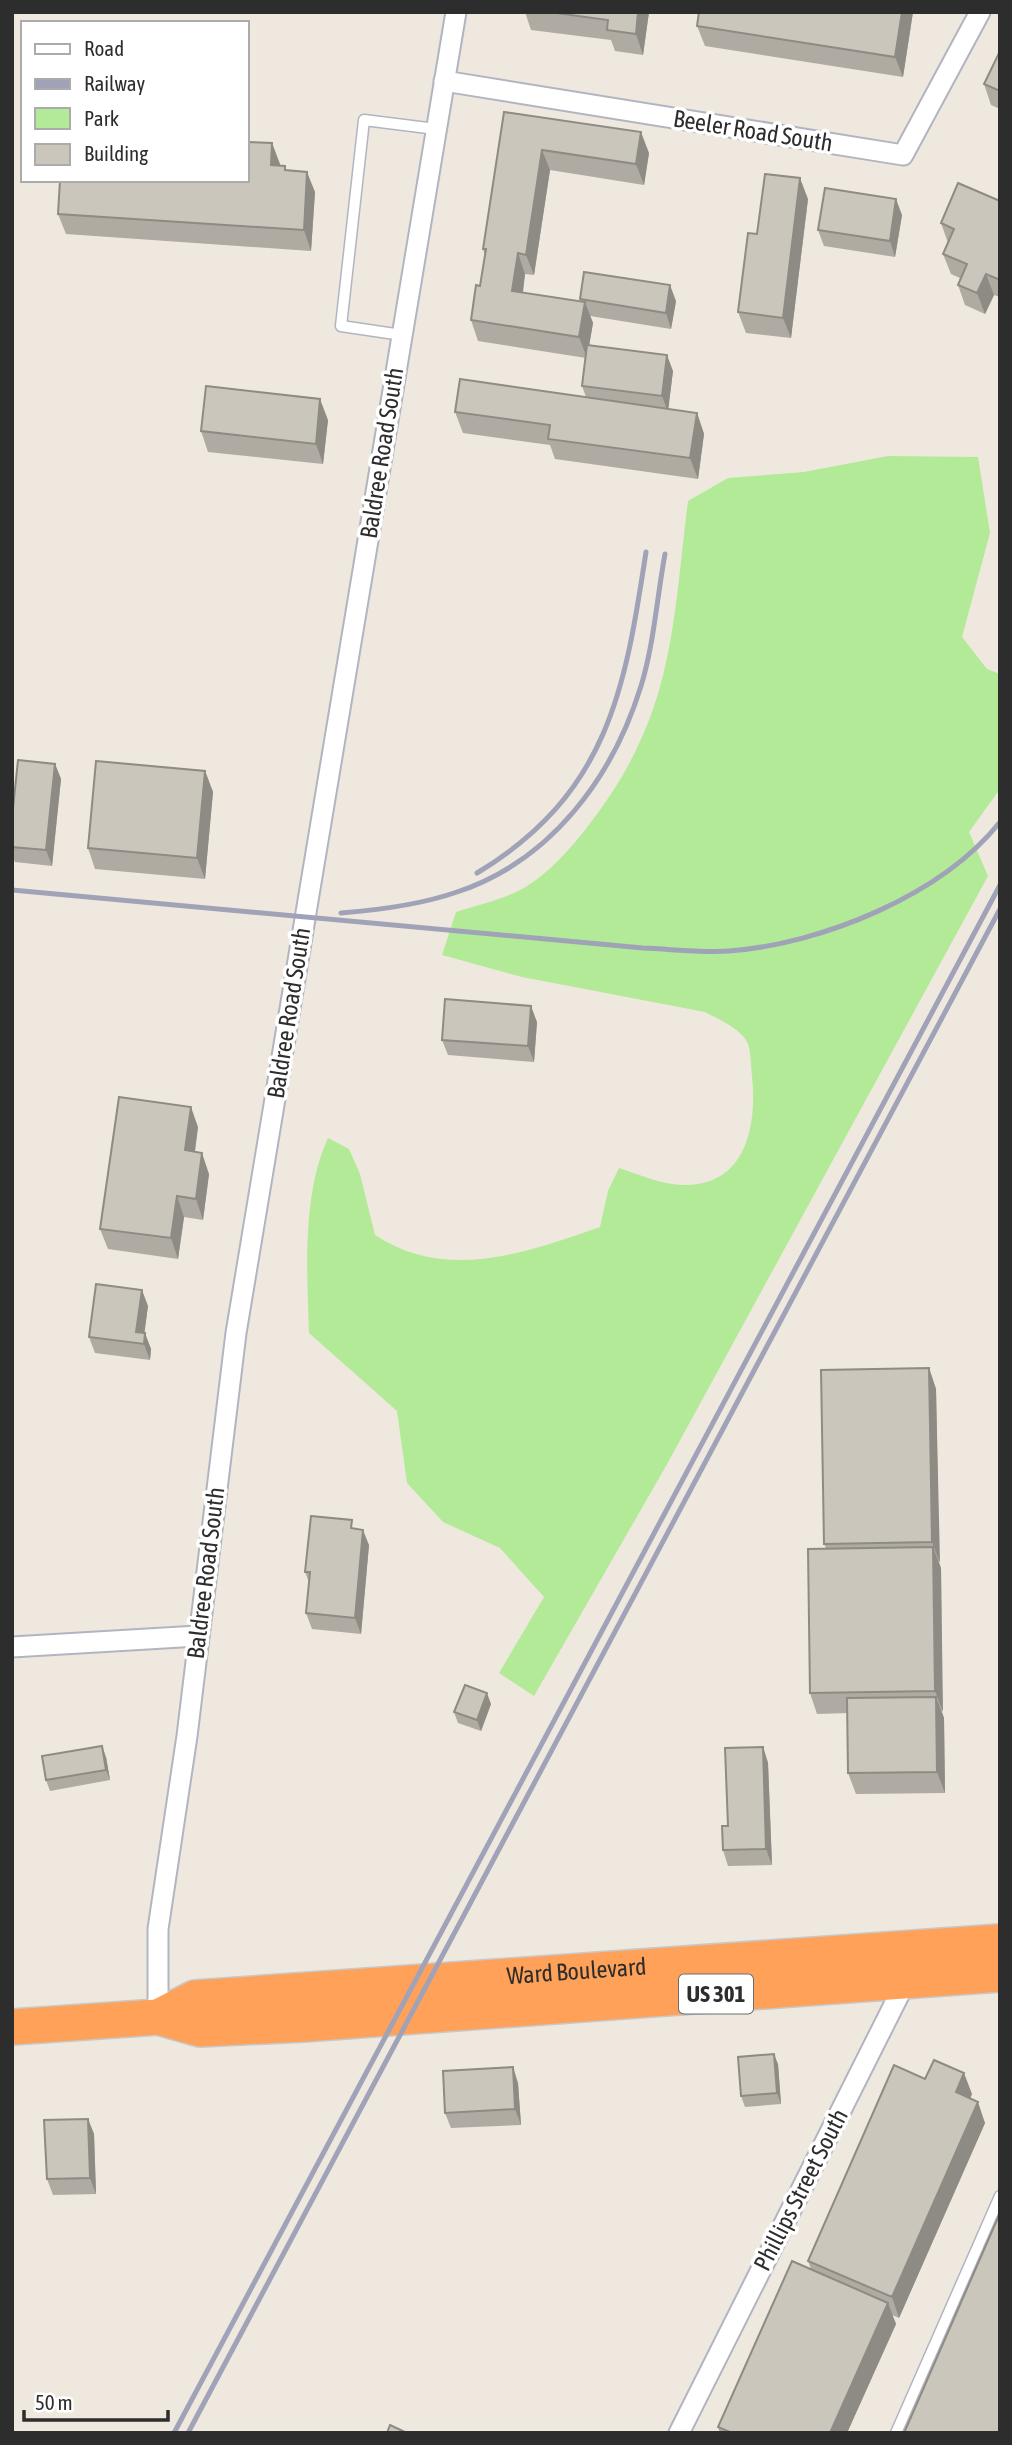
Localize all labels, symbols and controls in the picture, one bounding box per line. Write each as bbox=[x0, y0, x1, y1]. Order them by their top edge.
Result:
legend bbox=[21, 21, 248, 182]
text: Road bbox=[84, 36, 124, 60]
text: Railway bbox=[84, 71, 146, 95]
street label: Beeler Road South bbox=[671, 105, 835, 156]
text: Park bbox=[84, 106, 119, 130]
text: Building bbox=[84, 141, 148, 165]
street label: Baldree Road South bbox=[355, 366, 408, 540]
street label: Baldree Road South bbox=[262, 926, 315, 1100]
street label: Baldree Road South bbox=[182, 1486, 229, 1660]
street label: Ward Boulevard bbox=[506, 1953, 647, 1989]
road number: US 301 bbox=[679, 1974, 753, 2013]
street label: Phillips Street South bbox=[748, 2104, 853, 2275]
scale bar bbox=[24, 2378, 168, 2422]
text: 50 m bbox=[35, 2390, 73, 2414]

